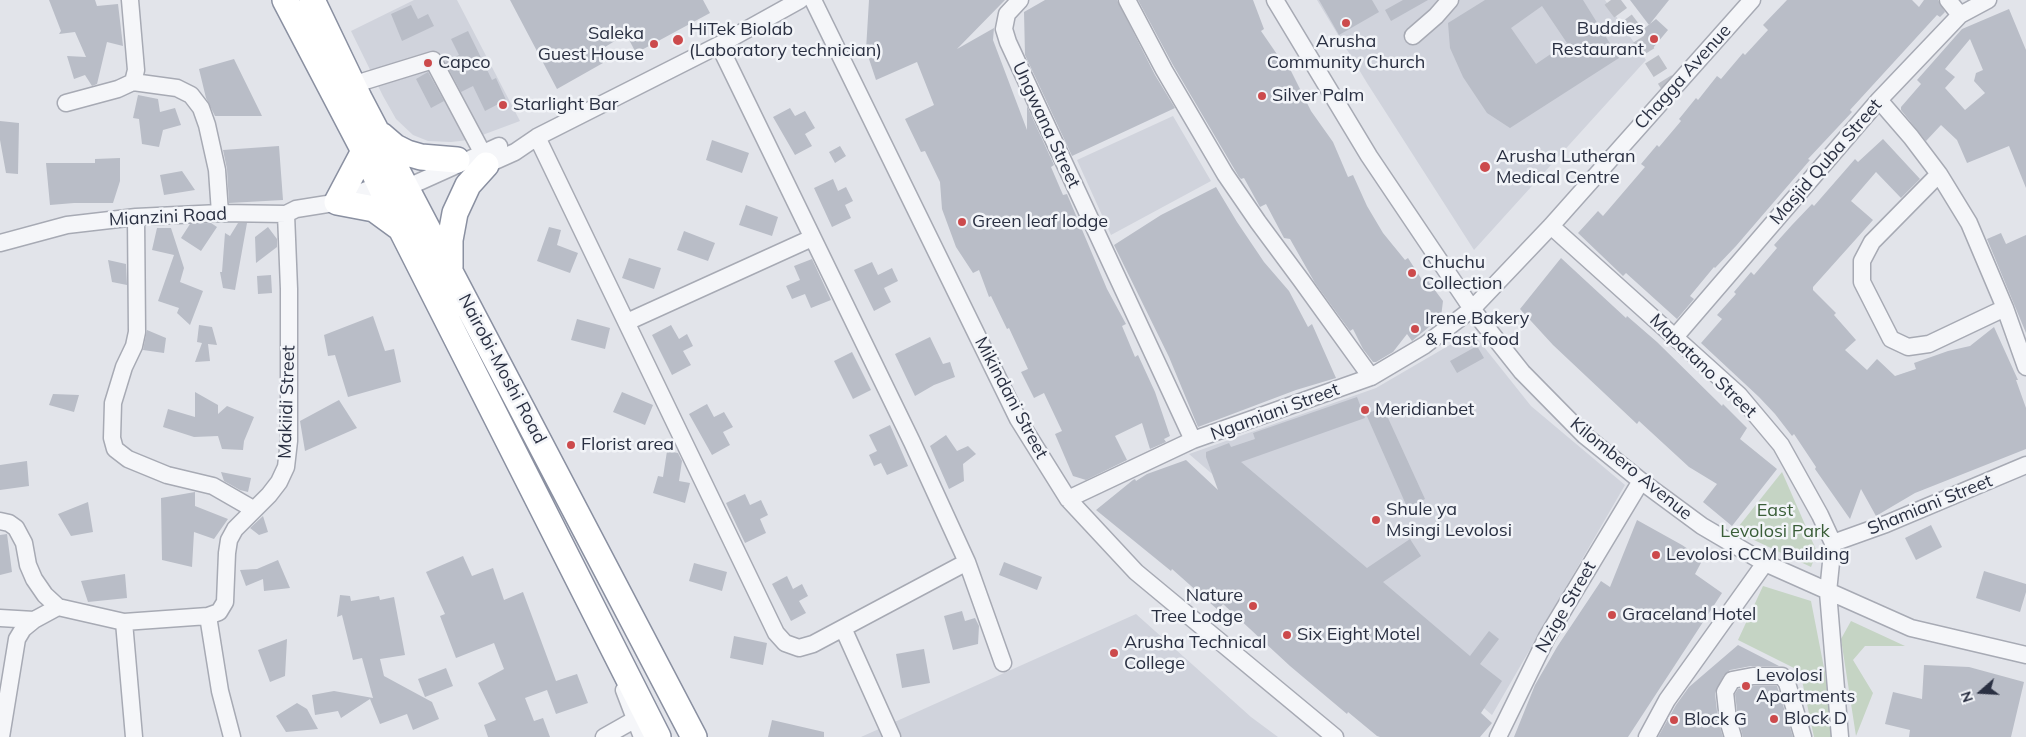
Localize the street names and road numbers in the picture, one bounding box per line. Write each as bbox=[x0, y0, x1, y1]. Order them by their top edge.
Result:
street label: Chagga Avenue bbox=[1630, 20, 1736, 134]
street label: Ungwana Street bbox=[1007, 59, 1085, 191]
street label: Masjid Quba Street bbox=[1765, 95, 1887, 229]
street label: Mianzini Road bbox=[108, 203, 228, 231]
street label: Nairobi-Moshi Road bbox=[453, 291, 551, 447]
street label: Mapatano Street bbox=[1645, 310, 1761, 422]
street label: Mikindani Street bbox=[970, 333, 1052, 463]
street label: Makiidi Street bbox=[274, 345, 300, 459]
street label: Ngamiani Street bbox=[1208, 379, 1342, 445]
street label: Kilombero Avenue bbox=[1566, 413, 1696, 525]
street label: Shamiani Street bbox=[1864, 470, 1996, 540]
street label: Nzige Street bbox=[1531, 557, 1601, 657]

